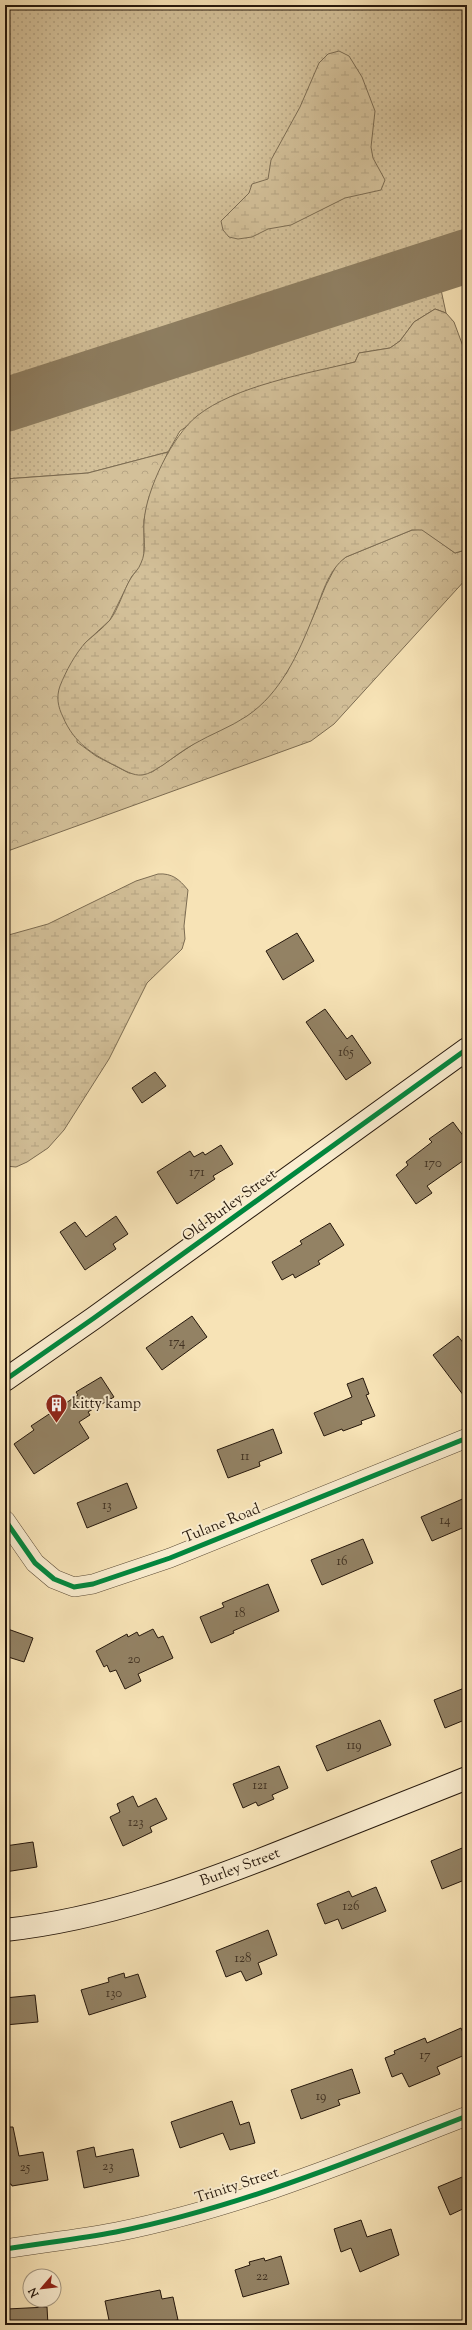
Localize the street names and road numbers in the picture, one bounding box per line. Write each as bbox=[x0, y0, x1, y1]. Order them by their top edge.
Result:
street label: Old Burley Street bbox=[178, 1164, 282, 1248]
street label: Tulane Road bbox=[180, 1499, 264, 1549]
street label: Burley Street bbox=[197, 1843, 283, 1892]
street label: Trinity Street bbox=[193, 2163, 281, 2209]

